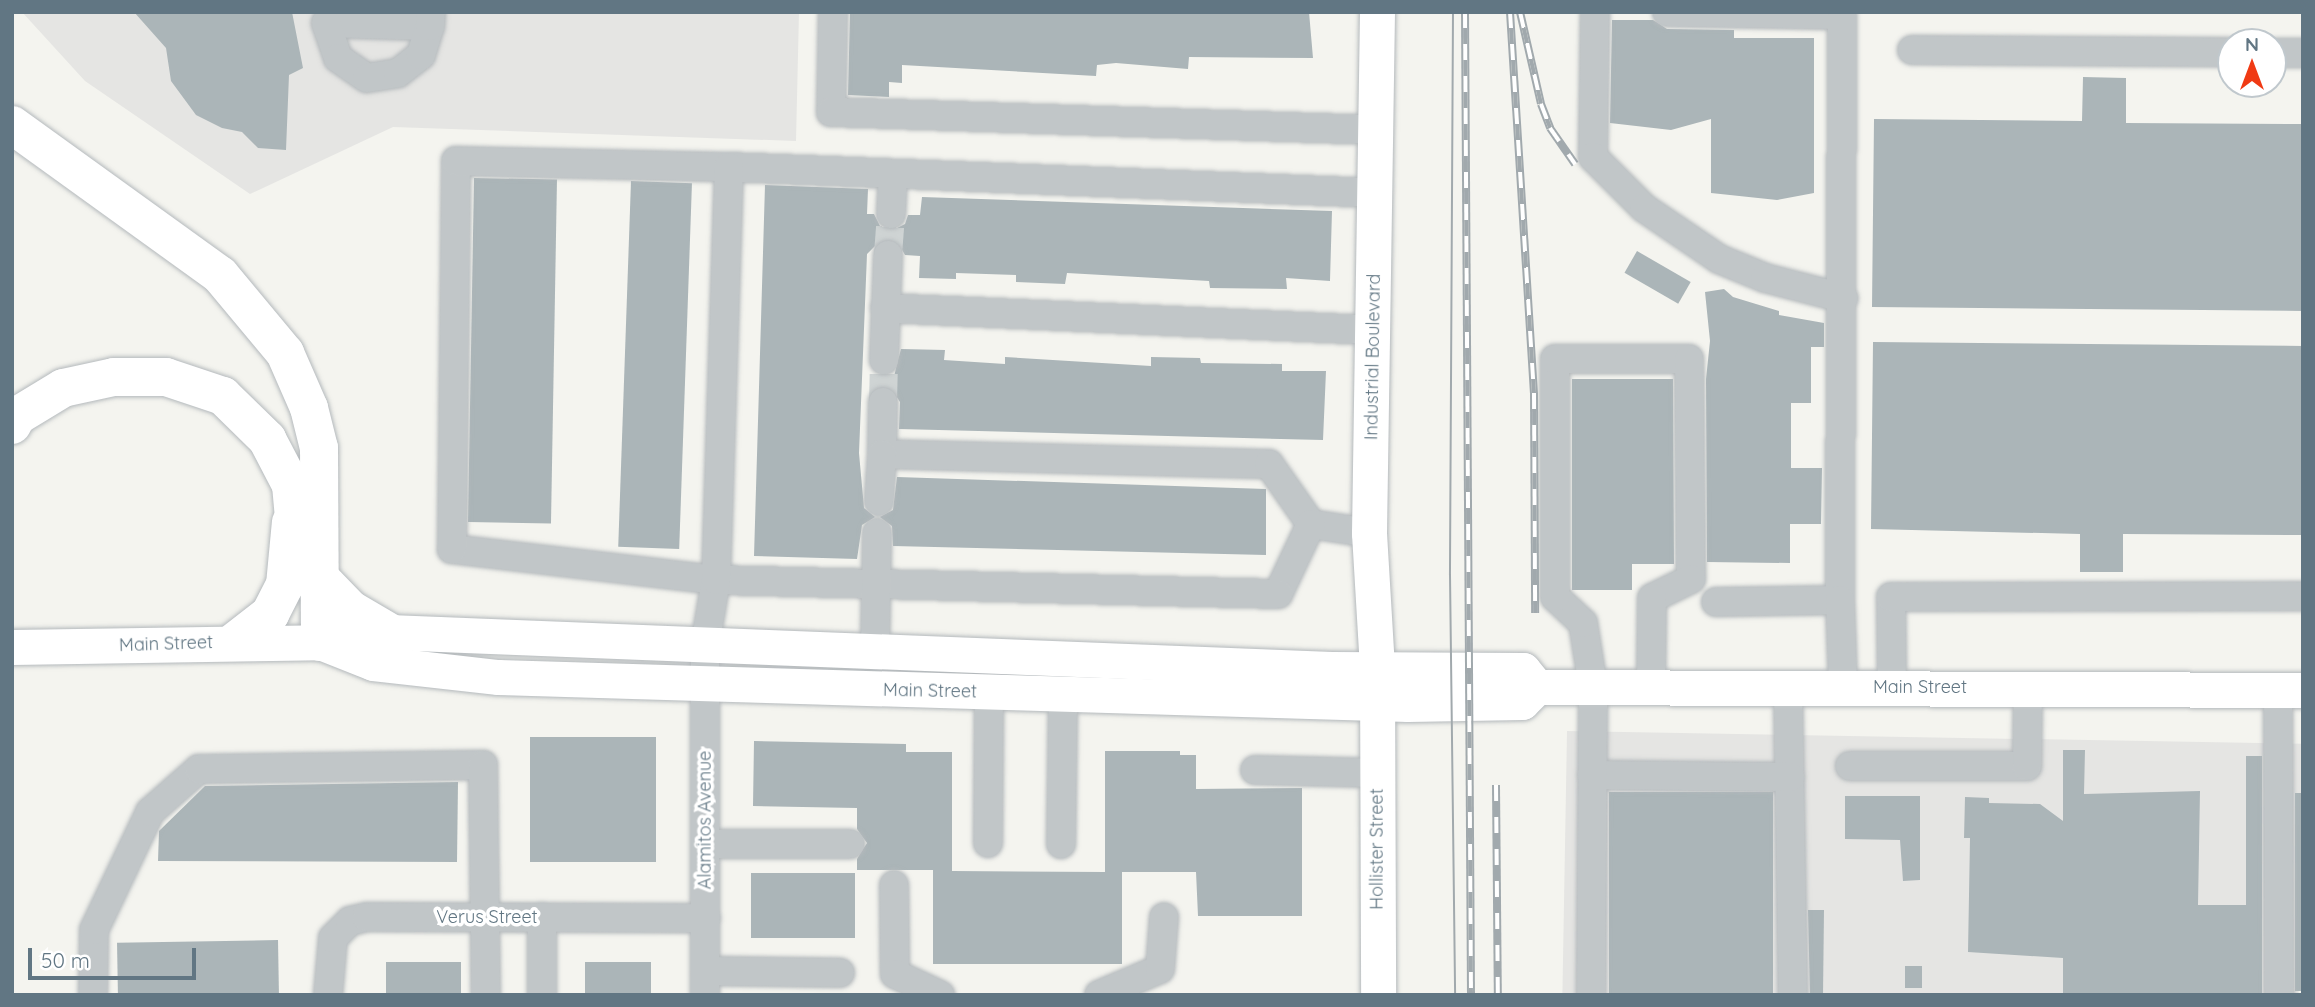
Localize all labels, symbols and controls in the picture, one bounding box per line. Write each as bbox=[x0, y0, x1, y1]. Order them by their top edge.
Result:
north arrow bbox=[2217, 28, 2287, 98]
text: N bbox=[2245, 32, 2259, 56]
street label: Industrial Boulevard bbox=[1361, 274, 1385, 440]
street label: Main Street bbox=[119, 632, 213, 656]
street label: Main Street bbox=[1873, 676, 1967, 698]
street label: Main Street bbox=[883, 679, 977, 703]
street label: Alamitos Avenue bbox=[694, 751, 716, 889]
street label: Hollister Street bbox=[1366, 788, 1388, 910]
street label: Verus Street bbox=[436, 906, 538, 928]
scale bar bbox=[32, 934, 200, 978]
text: 50 m bbox=[41, 947, 90, 973]

